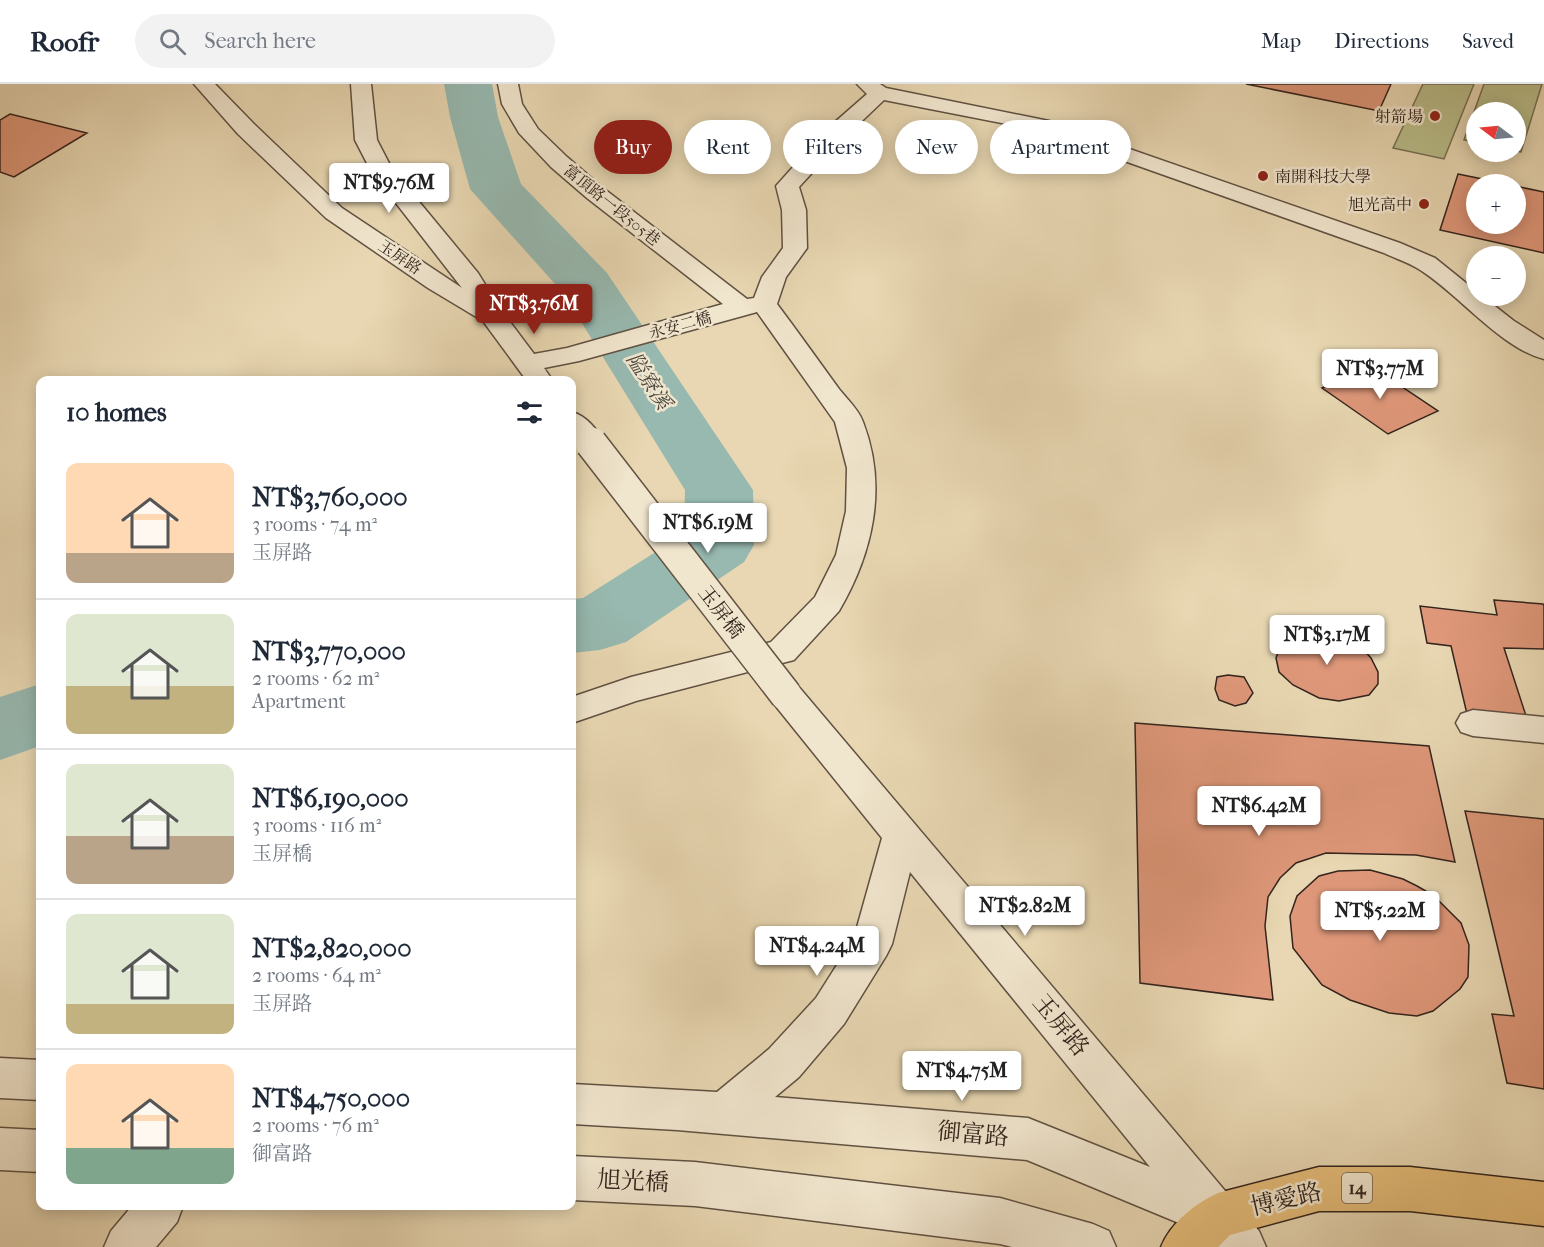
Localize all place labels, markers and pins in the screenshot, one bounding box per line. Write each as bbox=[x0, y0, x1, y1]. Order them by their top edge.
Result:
place label: 射箭場 bbox=[1375, 107, 1423, 126]
marker: 射箭場 bbox=[1428, 109, 1442, 123]
pin: NT$9.76M bbox=[327, 163, 451, 214]
place label: 南開科技大學 bbox=[1275, 167, 1371, 186]
marker: 南開科技大學 bbox=[1256, 169, 1270, 183]
place label: 旭光高中 bbox=[1348, 195, 1412, 214]
marker: 旭光高中 bbox=[1417, 197, 1431, 211]
pin: NT$3.76M bbox=[472, 284, 596, 335]
pin: NT$3.77M bbox=[1318, 349, 1442, 400]
pin: NT$6.19M bbox=[646, 503, 770, 554]
pin: NT$3.17M bbox=[1265, 615, 1389, 666]
pin: NT$6.42M bbox=[1197, 786, 1321, 837]
pin: NT$2.82M bbox=[963, 886, 1087, 937]
pin: NT$5.22M bbox=[1318, 891, 1442, 942]
pin: NT$4.24M bbox=[755, 926, 879, 977]
pin: NT$4.75M bbox=[900, 1051, 1024, 1102]

